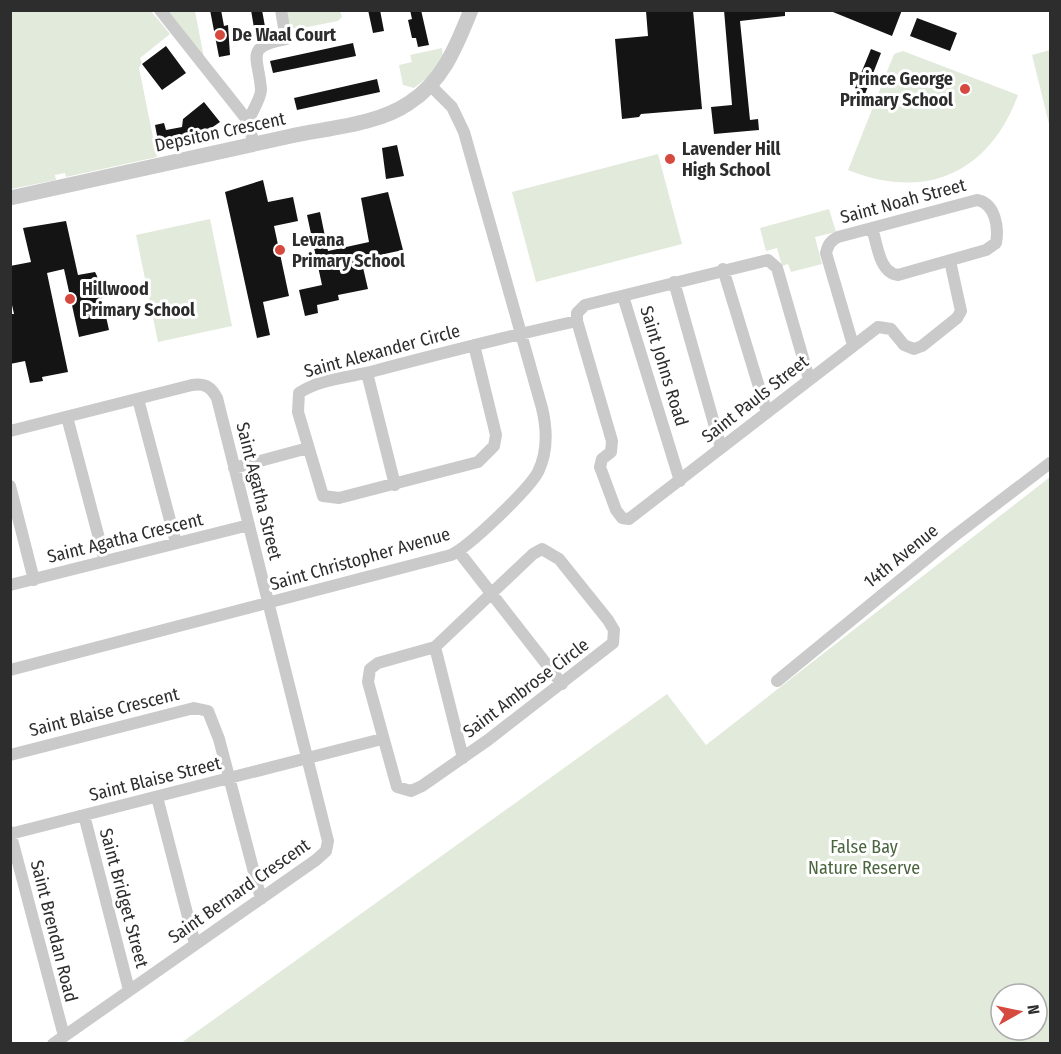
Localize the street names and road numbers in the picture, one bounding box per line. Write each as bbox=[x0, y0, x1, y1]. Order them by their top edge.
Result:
street label: Depsiton Crescent bbox=[153, 107, 287, 157]
street label: Saint Noah Street bbox=[838, 174, 968, 228]
street label: Saint Johns Road bbox=[635, 303, 693, 429]
street label: Saint Alexander Circle bbox=[302, 320, 462, 382]
street label: Saint Pauls Street bbox=[697, 350, 813, 448]
street label: Saint Agatha Street bbox=[231, 420, 287, 562]
street label: Saint Agatha Crescent bbox=[45, 508, 205, 568]
street label: 14th Avenue bbox=[859, 519, 943, 593]
street label: Saint Christopher Avenue bbox=[267, 523, 453, 595]
street label: Saint Ambrose Circle bbox=[459, 634, 593, 742]
street label: Saint Blaise Crescent bbox=[27, 683, 181, 741]
street label: Saint Blaise Street bbox=[87, 752, 223, 806]
street label: Saint Bridget Street bbox=[95, 826, 153, 970]
street label: Saint Bernard Crescent bbox=[164, 834, 314, 948]
street label: Saint Brendan Road bbox=[26, 858, 82, 1004]

